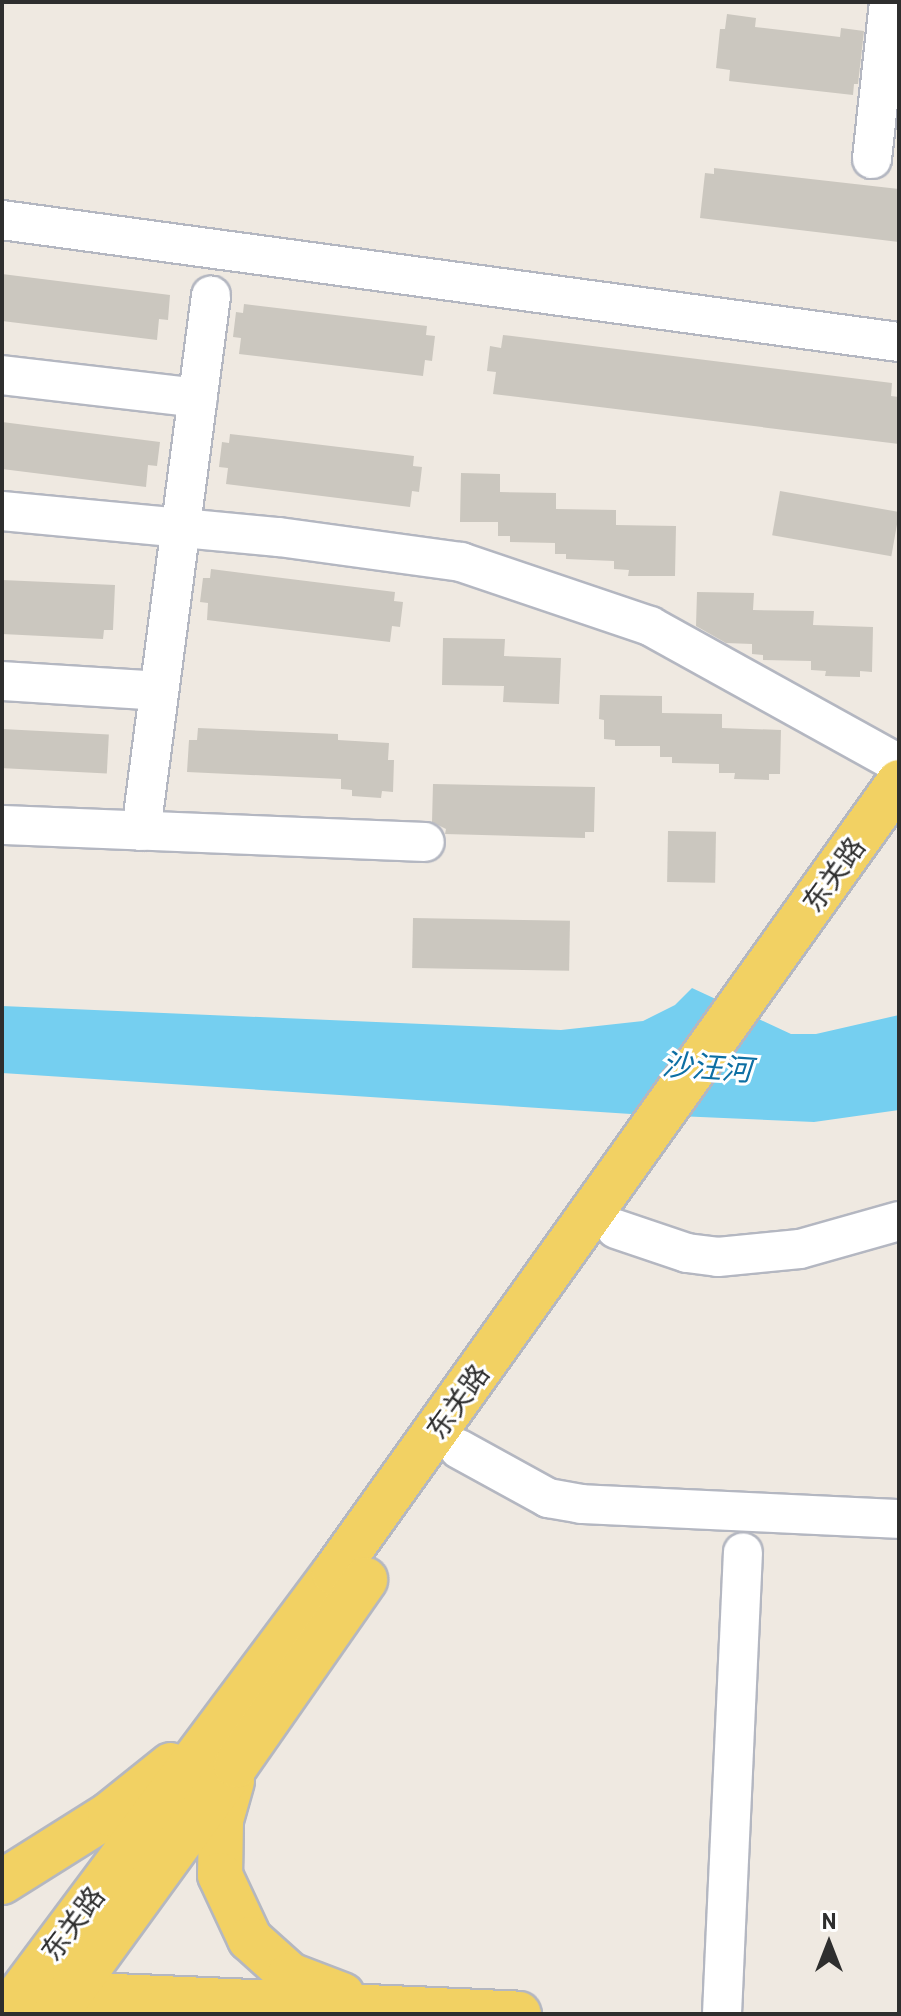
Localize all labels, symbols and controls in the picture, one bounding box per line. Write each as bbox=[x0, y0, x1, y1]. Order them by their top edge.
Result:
street label: 东关路 bbox=[795, 830, 871, 918]
water label: 沙汪河 bbox=[661, 1045, 753, 1087]
street label: 东关路 bbox=[419, 1357, 495, 1445]
street label: 东关路 bbox=[33, 1879, 111, 1967]
north arrow bbox=[789, 1904, 869, 1984]
text: N bbox=[822, 1907, 836, 1933]

